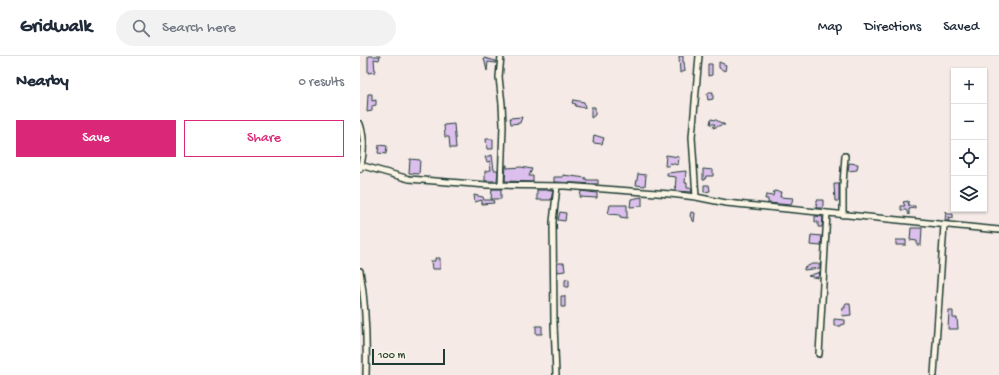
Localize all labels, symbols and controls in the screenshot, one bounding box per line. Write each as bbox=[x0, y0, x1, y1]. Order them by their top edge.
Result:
search box bbox=[116, 10, 396, 46]
text: Gridwalk bbox=[20, 16, 92, 39]
icon: search bbox=[130, 17, 152, 39]
text: Search here bbox=[162, 19, 236, 37]
text: Map bbox=[818, 19, 842, 36]
text: Directions bbox=[864, 19, 921, 36]
text: Saved bbox=[943, 19, 979, 36]
map controls bbox=[951, 68, 987, 212]
button: + bbox=[951, 68, 987, 104]
text: Nearby bbox=[16, 72, 69, 92]
text: 0 results bbox=[298, 75, 344, 90]
button: − bbox=[951, 104, 987, 140]
button: Save bbox=[16, 120, 176, 157]
button: Share bbox=[184, 120, 344, 157]
button: locate bbox=[951, 140, 987, 176]
button: layers bbox=[951, 176, 987, 212]
scale bar bbox=[372, 347, 445, 366]
text: 100 m bbox=[378, 350, 405, 362]

